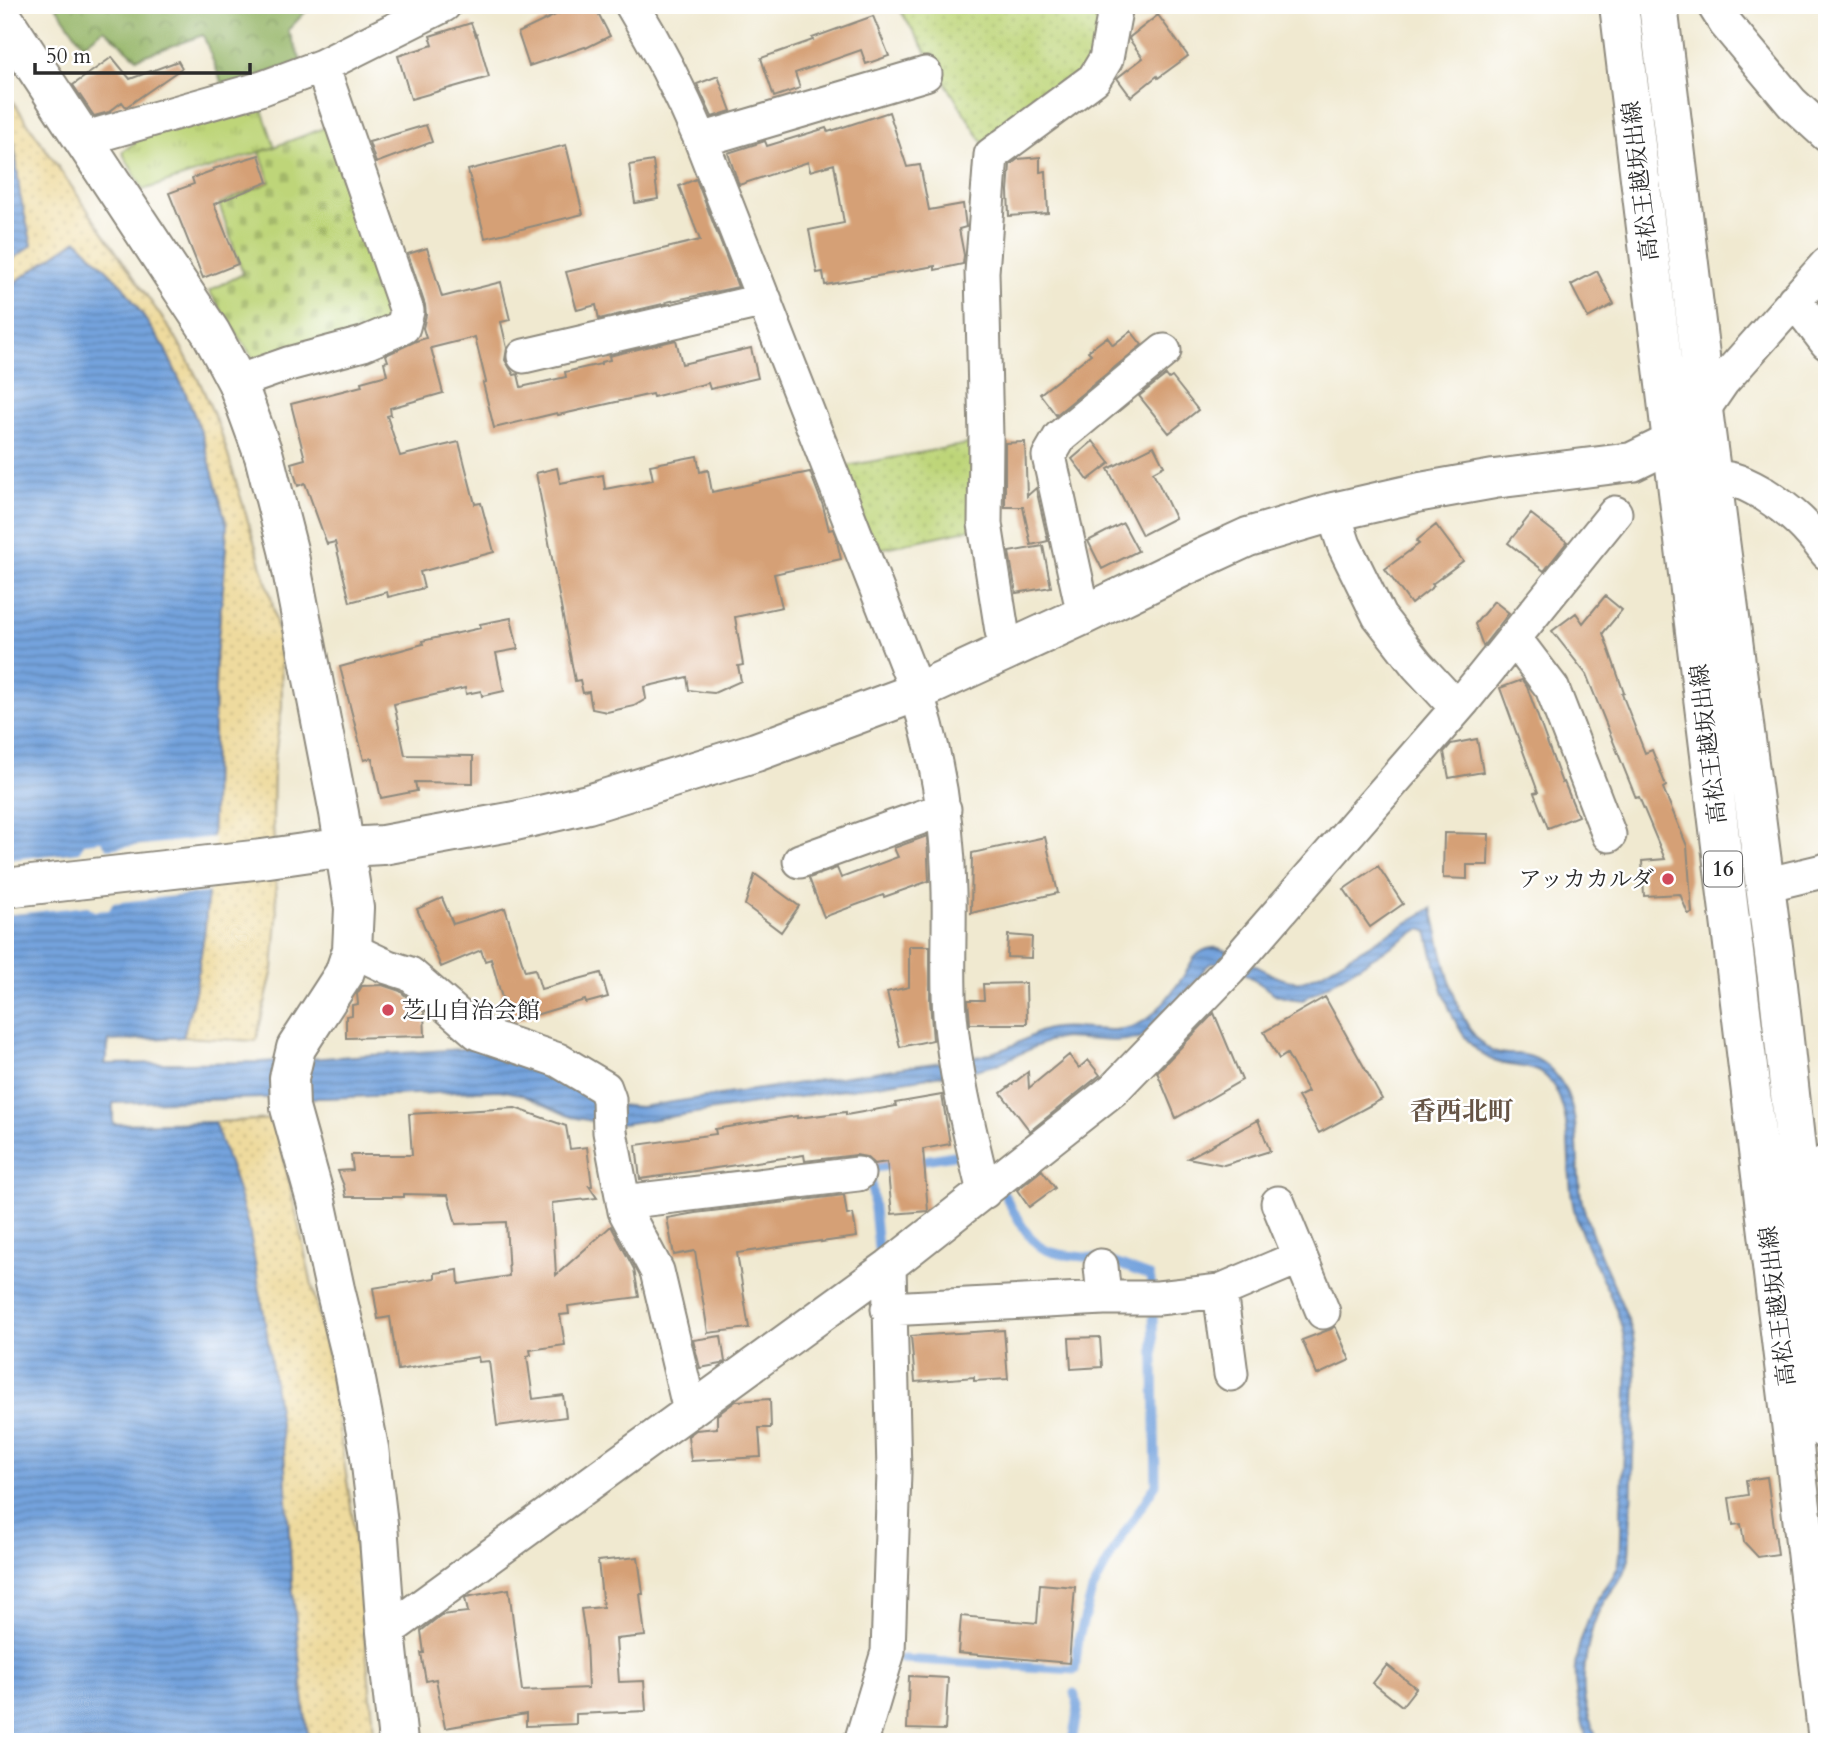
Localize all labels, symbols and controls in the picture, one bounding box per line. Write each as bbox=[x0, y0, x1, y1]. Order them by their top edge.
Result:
scale bar bbox=[35, 32, 250, 76]
text: 50 m bbox=[46, 42, 91, 71]
street label: 高松王越坂出線 bbox=[1615, 99, 1666, 263]
street label: 高松王越坂出線 bbox=[1683, 662, 1734, 826]
road number: 16 bbox=[1704, 852, 1742, 886]
place label: アッカカルダ bbox=[1519, 864, 1654, 895]
marker: アッカカルダ bbox=[1660, 871, 1676, 887]
place label: 芝山自治会館 bbox=[402, 995, 540, 1026]
marker: 芝山自治会館 bbox=[380, 1002, 396, 1018]
district label: 香西北町 bbox=[1410, 1094, 1514, 1129]
street label: 高松王越坂出線 bbox=[1752, 1224, 1803, 1388]

